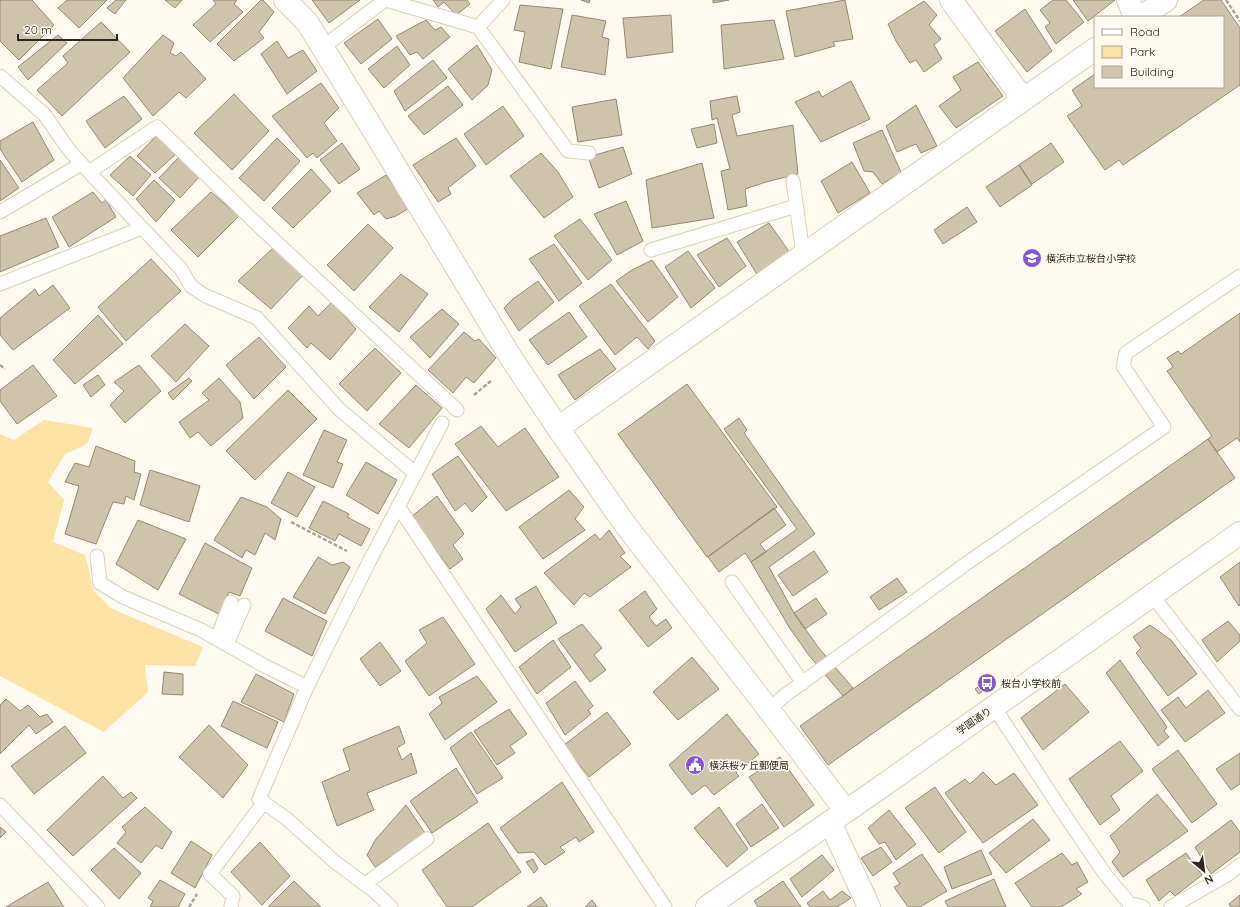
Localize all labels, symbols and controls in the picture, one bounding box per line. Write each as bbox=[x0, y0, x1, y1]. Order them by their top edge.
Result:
scale bar bbox=[18, 16, 117, 42]
legend bbox=[1094, 16, 1224, 88]
text: 20 m bbox=[24, 22, 52, 37]
text: Road bbox=[1130, 24, 1160, 39]
text: Park bbox=[1130, 44, 1155, 59]
text: Building bbox=[1130, 64, 1174, 79]
school or university icon: 横浜市立桜台小学校 bbox=[1021, 247, 1043, 269]
place label: 横浜市立桜台小学校 bbox=[1046, 252, 1136, 265]
bus stop icon: 桜台小学校前 bbox=[976, 672, 998, 694]
place label: 桜台小学校前 bbox=[1001, 677, 1061, 690]
street label: 学園通り bbox=[954, 704, 994, 738]
public building icon: 横浜桜ヶ丘郵便局 bbox=[684, 754, 706, 776]
place label: 横浜桜ヶ丘郵便局 bbox=[709, 759, 789, 772]
north arrow bbox=[1184, 851, 1224, 891]
text: N bbox=[1202, 872, 1216, 888]

